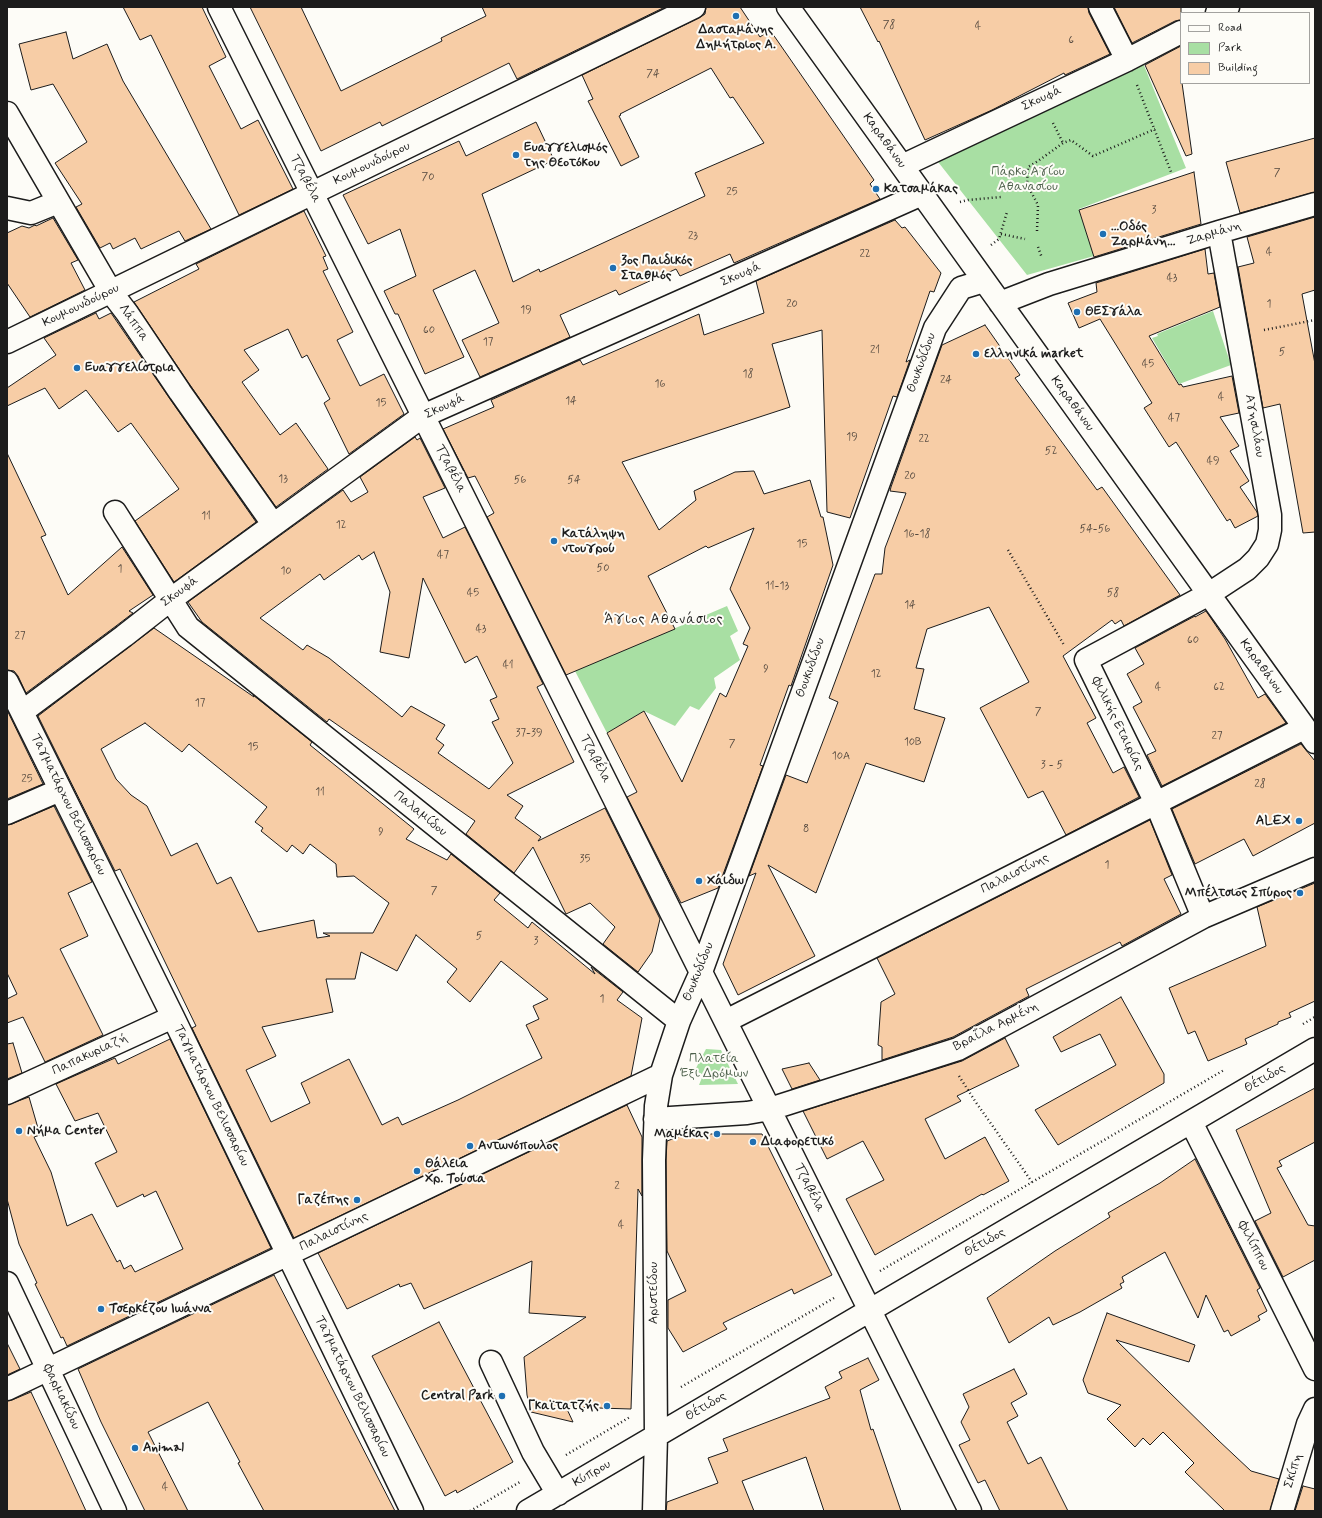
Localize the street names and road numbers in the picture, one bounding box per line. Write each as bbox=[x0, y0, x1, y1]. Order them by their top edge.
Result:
street label: Σκουφά bbox=[1020, 83, 1064, 115]
street label: Καραθάνου bbox=[859, 110, 909, 172]
street label: Κουμουνδούρου bbox=[331, 139, 413, 189]
street label: Τζαβέλα bbox=[286, 152, 324, 206]
street label: Ζαρμάνη bbox=[1185, 218, 1243, 250]
street label: Σκουφά bbox=[719, 259, 763, 291]
street label: Κουμουνδούρου bbox=[40, 281, 122, 331]
street label: Λάππα bbox=[115, 301, 151, 345]
street label: Θουκυδίδου bbox=[904, 331, 940, 395]
street label: Καραθάνου bbox=[1047, 373, 1097, 435]
street label: Σκουφά bbox=[423, 391, 467, 423]
street label: Αγησιλάου bbox=[1241, 393, 1267, 459]
street label: Τζαβέλα bbox=[431, 442, 469, 496]
street label: Σκουφά bbox=[158, 573, 202, 611]
street label: Θουκυδίδου bbox=[793, 636, 829, 700]
street label: Καραθάνου bbox=[1236, 636, 1286, 698]
street label: Φιλικής Εταιρίας bbox=[1087, 674, 1147, 774]
street label: Ταγματάρχου Βελισσαρίου bbox=[27, 732, 109, 878]
street label: Τζαβέλα bbox=[576, 732, 614, 786]
street label: Παλαμίδου bbox=[390, 788, 450, 840]
street label: Παλαιστίνης bbox=[978, 850, 1052, 898]
street label: Θουκυδίδου bbox=[680, 940, 718, 1004]
street label: Βραΐλα Αρμένη bbox=[951, 999, 1041, 1055]
street label: Ταγματάρχου Βελισσαρίου bbox=[170, 1023, 252, 1169]
street label: Παπακυριαζή bbox=[50, 1031, 130, 1079]
street label: Θέτιδος bbox=[1242, 1061, 1288, 1097]
street label: Τζαβέλα bbox=[791, 1161, 827, 1215]
street label: Παλαιστίνης bbox=[297, 1209, 371, 1255]
street label: Φιλίππου bbox=[1234, 1218, 1272, 1274]
street label: Θέτιδος bbox=[962, 1225, 1008, 1261]
street label: Αριστείδου bbox=[646, 1262, 662, 1324]
street label: Ταγματάρχου Βελισσαρίου bbox=[311, 1314, 393, 1460]
street label: Φαρμακίδου bbox=[39, 1362, 83, 1432]
street label: Θέτιδος bbox=[683, 1389, 729, 1425]
street label: Σκίπη bbox=[1281, 1452, 1307, 1490]
street label: Κύπρου bbox=[570, 1457, 614, 1491]

